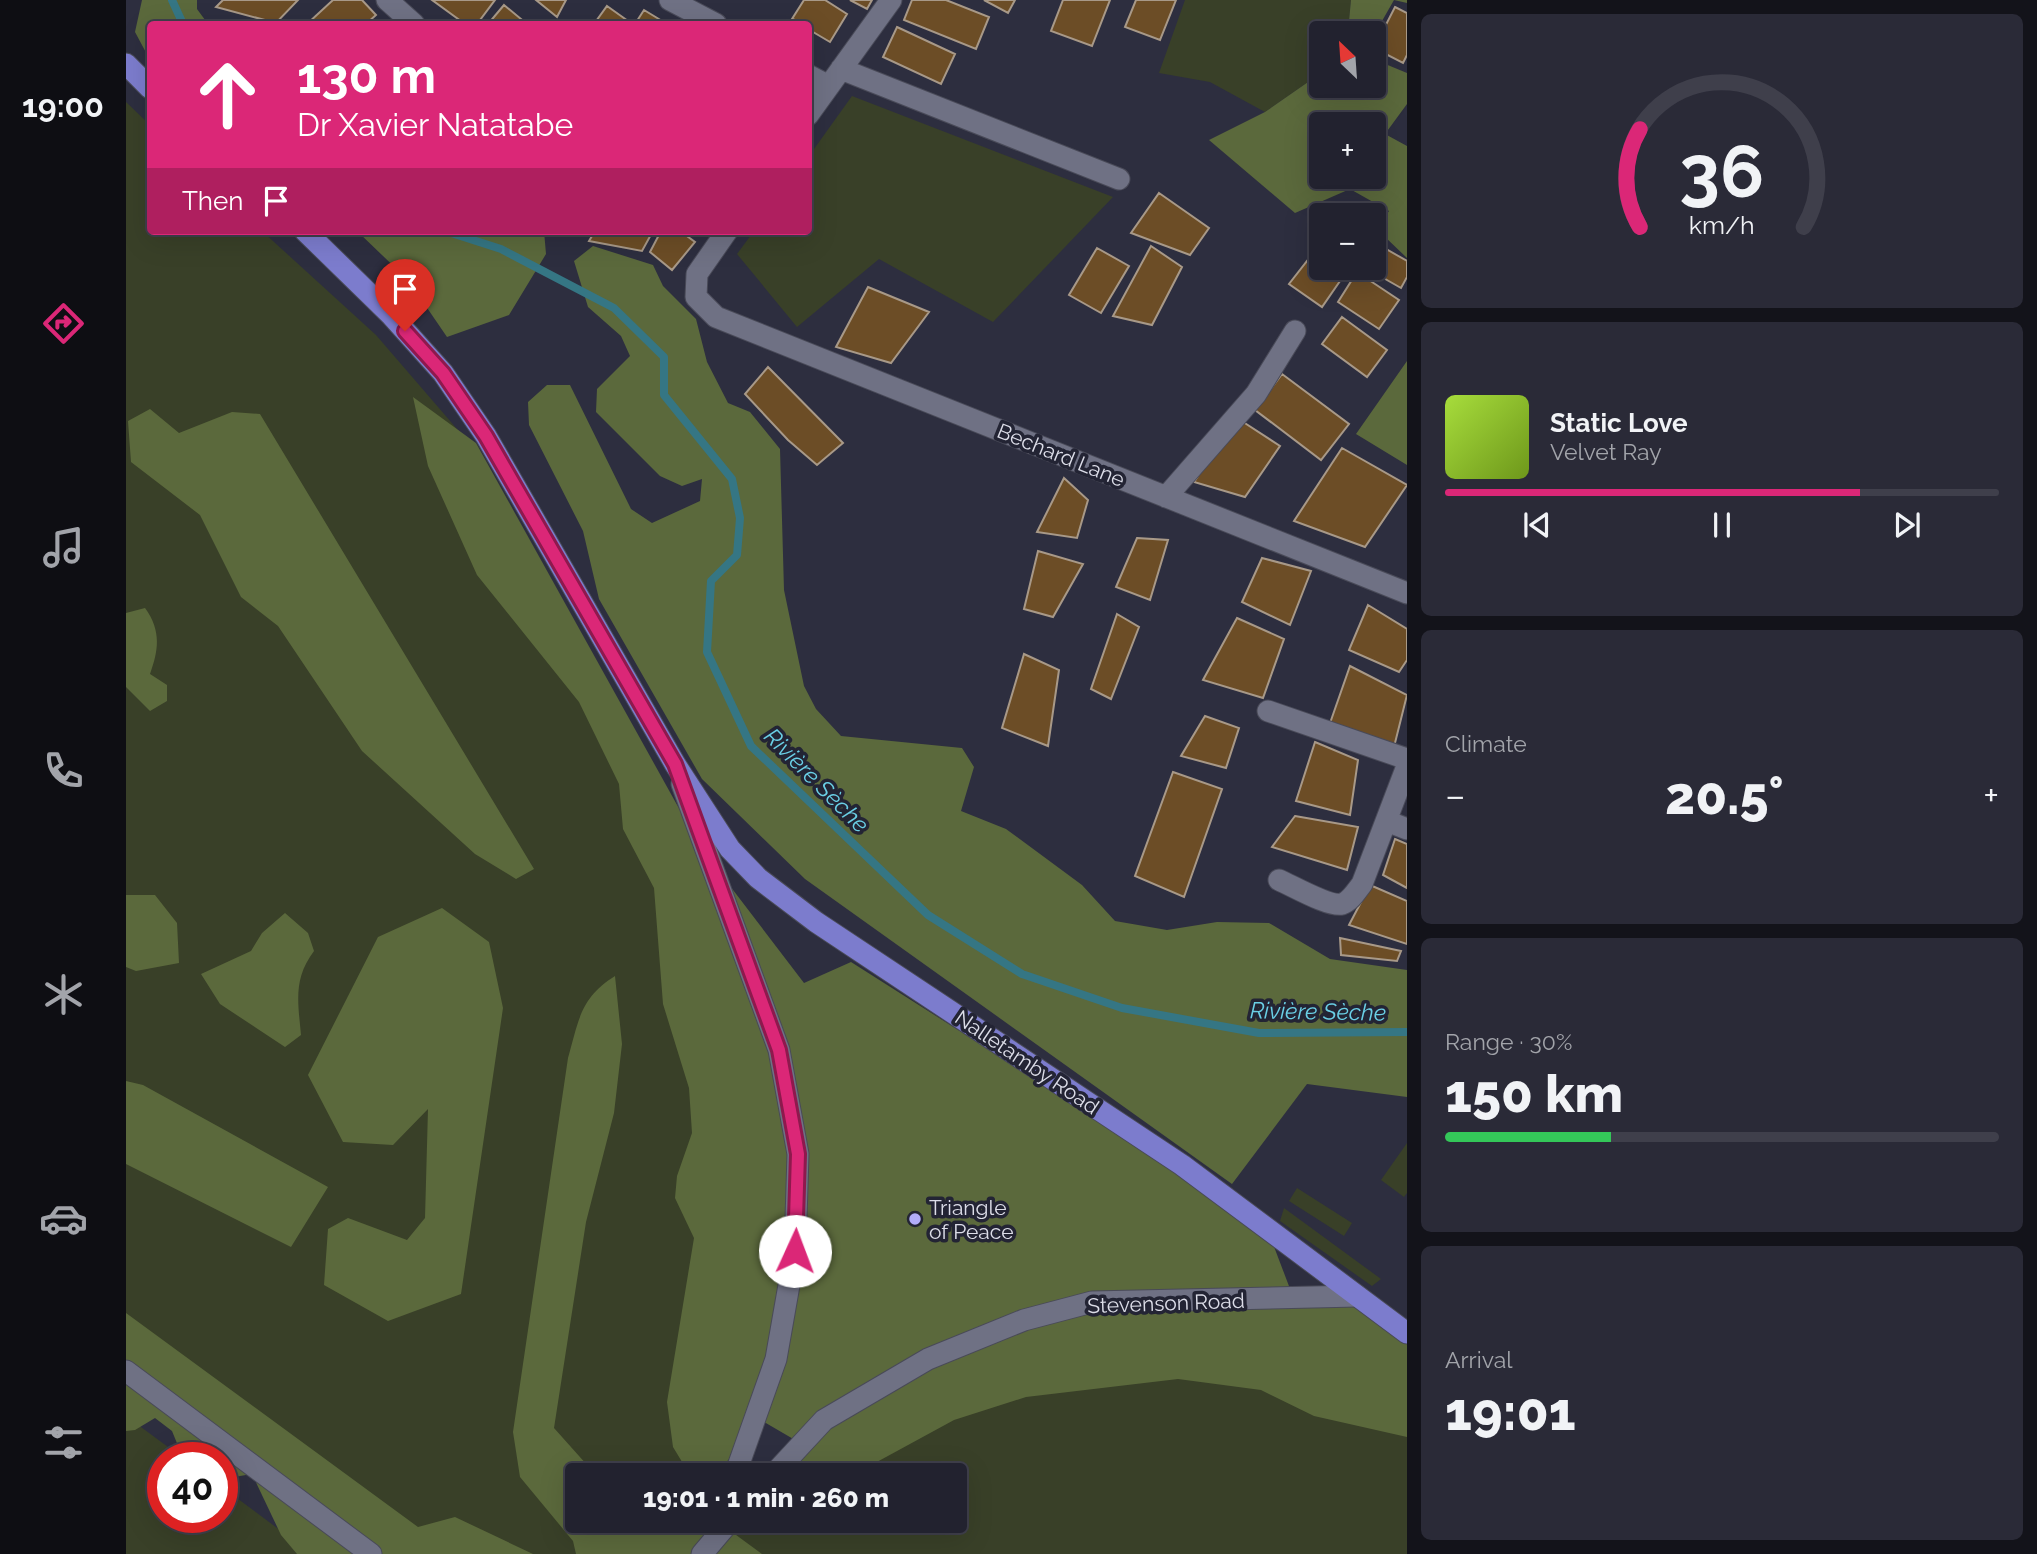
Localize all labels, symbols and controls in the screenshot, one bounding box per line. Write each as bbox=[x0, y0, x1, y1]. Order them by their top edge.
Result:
north arrow bbox=[1309, 21, 1386, 98]
map controls bbox=[1309, 21, 1386, 280]
text: 130 m bbox=[297, 47, 436, 104]
icon: ahead bbox=[182, 49, 273, 140]
text: 19:00 bbox=[22, 87, 104, 124]
text: Dr Xavier Natatabe bbox=[297, 106, 573, 143]
button: + bbox=[1309, 112, 1386, 189]
text: 36 bbox=[1680, 129, 1764, 214]
icon: arrive bbox=[257, 182, 295, 220]
text: Then bbox=[182, 186, 243, 216]
button: − bbox=[1309, 203, 1386, 280]
text: km/h bbox=[1689, 210, 1755, 240]
pin bbox=[375, 259, 435, 331]
icon: arrive bbox=[386, 270, 424, 308]
icon: directions bbox=[39, 299, 88, 348]
text: Static Love bbox=[1550, 408, 1688, 438]
street label: Bechard Lane bbox=[994, 418, 1128, 492]
text: Velvet Ray bbox=[1550, 438, 1662, 465]
icon: previous bbox=[1518, 506, 1556, 544]
icon: pause bbox=[1703, 506, 1741, 544]
icon: next bbox=[1888, 506, 1926, 544]
icon: music bbox=[39, 523, 88, 572]
water label: Rivière Sèche bbox=[759, 722, 875, 838]
text: Climate bbox=[1445, 730, 1527, 757]
icon: phone bbox=[39, 746, 88, 795]
text: 20.5° bbox=[1665, 765, 1784, 826]
text: − bbox=[1445, 773, 1465, 818]
text: + bbox=[1983, 773, 1999, 818]
icon: climate bbox=[39, 970, 88, 1019]
water label: Rivière Sèche bbox=[1250, 996, 1386, 1026]
street label: Nalletamby Road bbox=[950, 1005, 1104, 1119]
text: Range · 30% bbox=[1445, 1028, 1572, 1055]
text: 150 km bbox=[1445, 1063, 1623, 1124]
icon: car bbox=[39, 1194, 88, 1243]
place label: Triangle of Peace bbox=[929, 1195, 1014, 1244]
marker: Triangle of Peace bbox=[907, 1211, 923, 1227]
position arrow bbox=[758, 1214, 832, 1288]
street label: Stevenson Road bbox=[1087, 1288, 1245, 1318]
text: Arrival bbox=[1445, 1346, 1512, 1373]
text: 19:01 bbox=[1445, 1381, 1576, 1442]
icon: filters bbox=[39, 1418, 88, 1467]
speed limit sign: 40 bbox=[147, 1442, 238, 1533]
text: 19:01 · 1 min · 260 m bbox=[643, 1483, 889, 1513]

